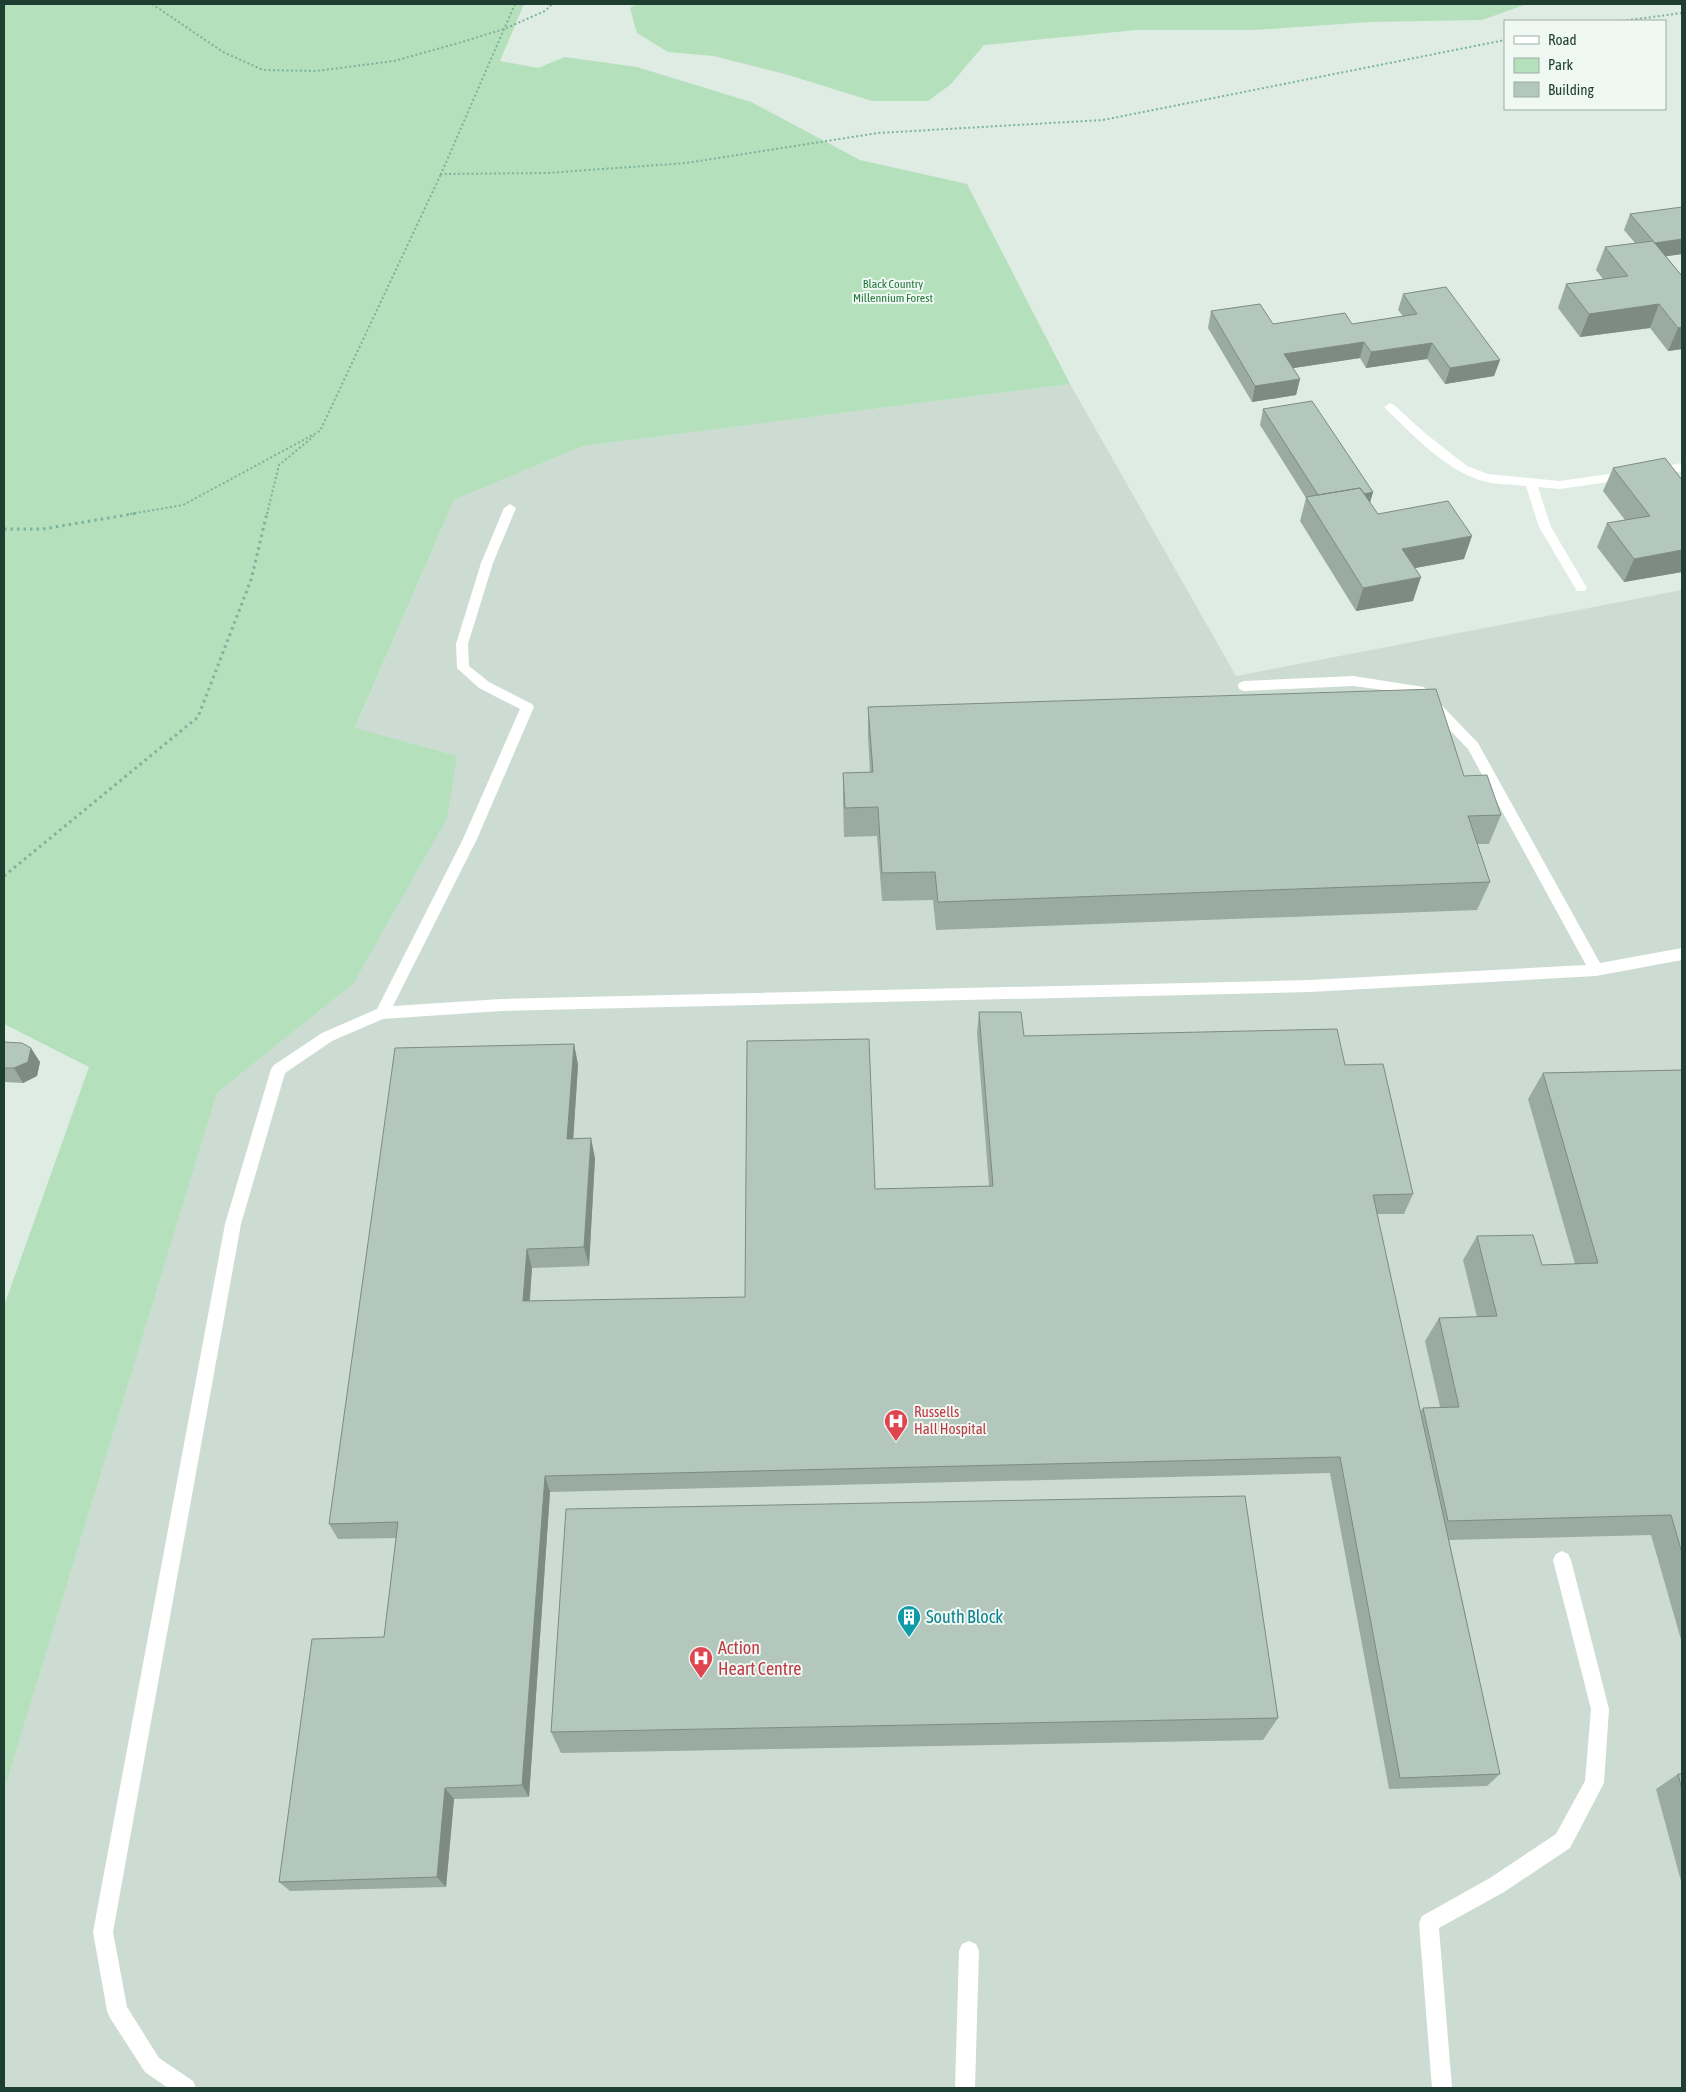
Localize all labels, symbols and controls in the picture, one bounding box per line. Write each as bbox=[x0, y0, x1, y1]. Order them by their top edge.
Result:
legend bbox=[1504, 20, 1666, 110]
text: Road bbox=[1548, 31, 1577, 48]
text: Park bbox=[1548, 56, 1573, 73]
text: Building bbox=[1548, 81, 1594, 98]
park label: Black Country Millennium Forest bbox=[853, 277, 933, 305]
place label: Russells Hall Hospital bbox=[914, 1403, 987, 1437]
hospital icon: Russells Hall Hospital bbox=[883, 1408, 909, 1442]
building icon: South Block bbox=[896, 1604, 922, 1638]
place label: South Block bbox=[926, 1606, 1003, 1627]
place label: Action Heart Centre bbox=[718, 1637, 801, 1679]
hospital icon: Action Heart Centre bbox=[688, 1645, 714, 1679]

